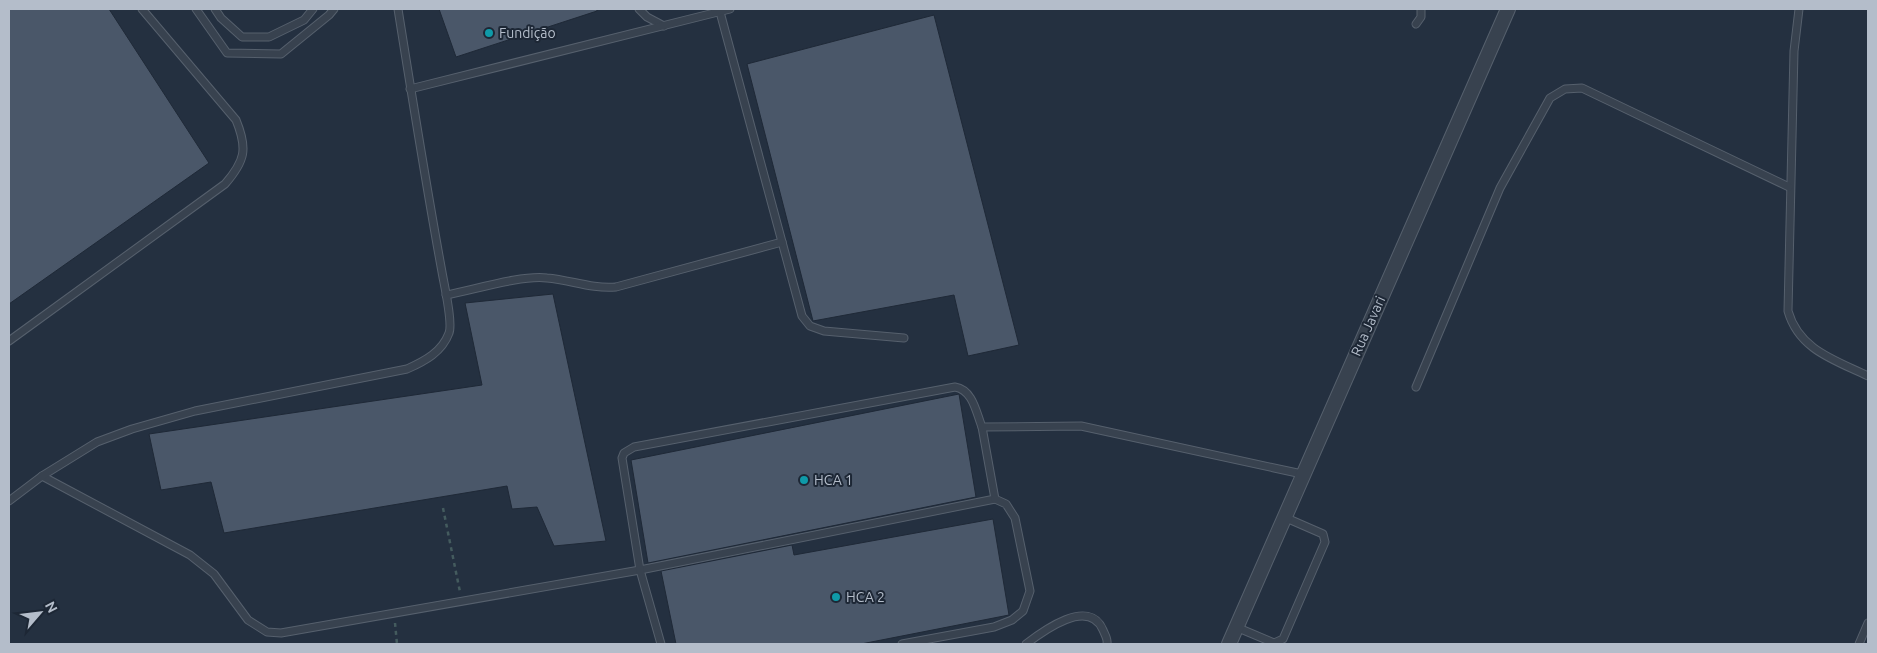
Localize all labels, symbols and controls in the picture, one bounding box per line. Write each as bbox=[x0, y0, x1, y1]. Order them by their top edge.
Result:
place label: Fundição bbox=[499, 25, 556, 41]
marker: Fundição bbox=[483, 27, 495, 39]
street label: Rua Javari bbox=[1348, 294, 1388, 358]
place label: HCA 1 bbox=[814, 472, 853, 488]
marker: HCA 1 bbox=[798, 474, 810, 486]
north arrow bbox=[15, 588, 65, 638]
place label: HCA 2 bbox=[846, 589, 885, 605]
marker: HCA 2 bbox=[830, 591, 842, 603]
text: N bbox=[42, 599, 61, 615]

